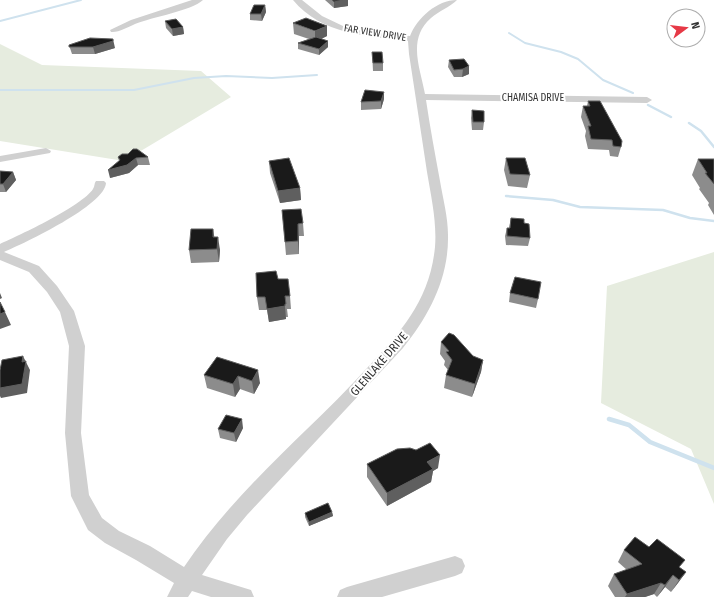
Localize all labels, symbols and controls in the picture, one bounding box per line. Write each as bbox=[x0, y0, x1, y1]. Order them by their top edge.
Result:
north arrow bbox=[666, 8, 706, 48]
text: N bbox=[688, 21, 702, 30]
street label: FAR VIEW DRIVE bbox=[343, 22, 407, 44]
street label: CHAMISA DRIVE bbox=[502, 92, 564, 104]
street label: GLENLAKE DRIVE bbox=[348, 329, 411, 399]

